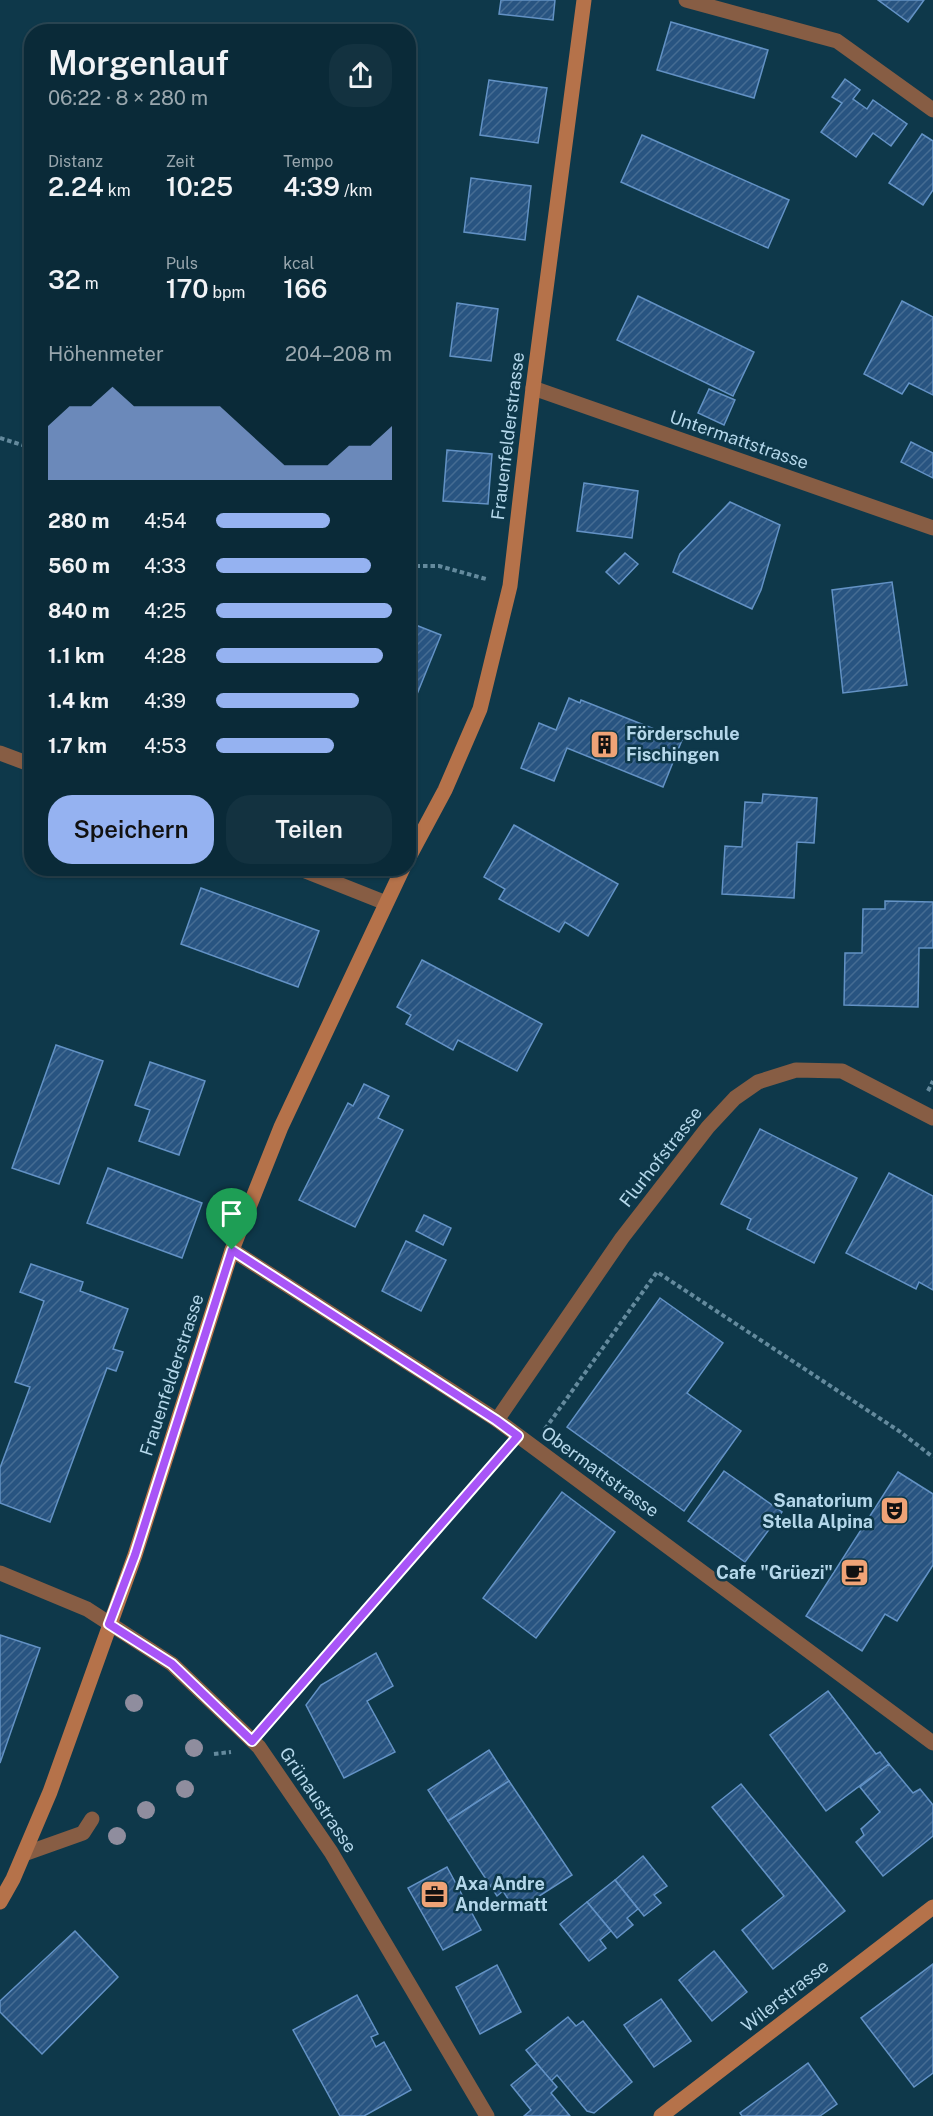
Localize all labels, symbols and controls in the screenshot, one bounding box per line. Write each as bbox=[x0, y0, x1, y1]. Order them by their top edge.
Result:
text: Morgenlauf bbox=[48, 44, 229, 82]
button: share bbox=[329, 44, 392, 107]
text: 06:22 · 8 × 280 m bbox=[48, 86, 208, 110]
text: Distanz bbox=[48, 152, 103, 171]
text: Zeit bbox=[166, 152, 195, 171]
text: Tempo bbox=[283, 152, 333, 171]
text: 2.24 bbox=[48, 171, 104, 202]
text: 10:25 bbox=[166, 171, 233, 202]
text: 4:39 bbox=[283, 171, 340, 202]
text: km bbox=[104, 181, 131, 200]
text: /km bbox=[340, 181, 372, 200]
text: Puls bbox=[166, 254, 198, 273]
text: kcal bbox=[283, 254, 314, 273]
text: 32 bbox=[48, 264, 81, 295]
text: 170 bbox=[166, 273, 209, 304]
text: 166 bbox=[283, 273, 328, 304]
text: m bbox=[81, 274, 99, 293]
text: bpm bbox=[209, 283, 245, 302]
text: Höhenmeter bbox=[48, 342, 164, 366]
text: 204–208 m bbox=[285, 342, 392, 366]
street label: Frauenfelderstrasse bbox=[487, 351, 528, 521]
street label: Untermattstrasse bbox=[667, 406, 811, 473]
text: 280 m bbox=[48, 509, 109, 533]
text: 4:54 bbox=[144, 509, 186, 533]
text: 560 m bbox=[48, 554, 110, 578]
text: 4:33 bbox=[144, 554, 186, 578]
text: 840 m bbox=[48, 599, 110, 623]
text: 4:25 bbox=[144, 599, 186, 623]
text: 1.1 km bbox=[48, 644, 105, 668]
text: 4:28 bbox=[144, 644, 186, 668]
text: 1.4 km bbox=[48, 689, 109, 713]
text: 4:39 bbox=[144, 689, 186, 713]
place label: Förderschule Fischingen bbox=[626, 723, 740, 765]
building icon: Förderschule Fischingen bbox=[589, 728, 621, 760]
text: 1.7 km bbox=[48, 734, 107, 758]
text: 4:53 bbox=[144, 734, 187, 758]
button: Speichern bbox=[48, 795, 214, 864]
button: Teilen bbox=[226, 795, 392, 864]
street label: Flurhofstrasse bbox=[615, 1102, 706, 1211]
pin bbox=[206, 1188, 257, 1250]
icon: arrive bbox=[215, 1197, 248, 1230]
street label: Frauenfelderstrasse bbox=[135, 1291, 208, 1458]
street label: Obermattstrasse bbox=[537, 1422, 663, 1521]
place label: Sanatorium Stella Alpina bbox=[762, 1490, 873, 1532]
theatre icon: Sanatorium Stella Alpina bbox=[878, 1495, 910, 1527]
cafe icon: Cafe "Grüezi" bbox=[838, 1557, 870, 1589]
place label: Cafe "Grüezi" bbox=[716, 1562, 833, 1583]
street label: Grünaustrasse bbox=[275, 1743, 361, 1856]
place label: Axa Andre Andermatt bbox=[455, 1873, 548, 1915]
office icon: Axa Andre Andermatt bbox=[418, 1878, 450, 1910]
street label: Wilerstrasse bbox=[737, 1955, 832, 2036]

